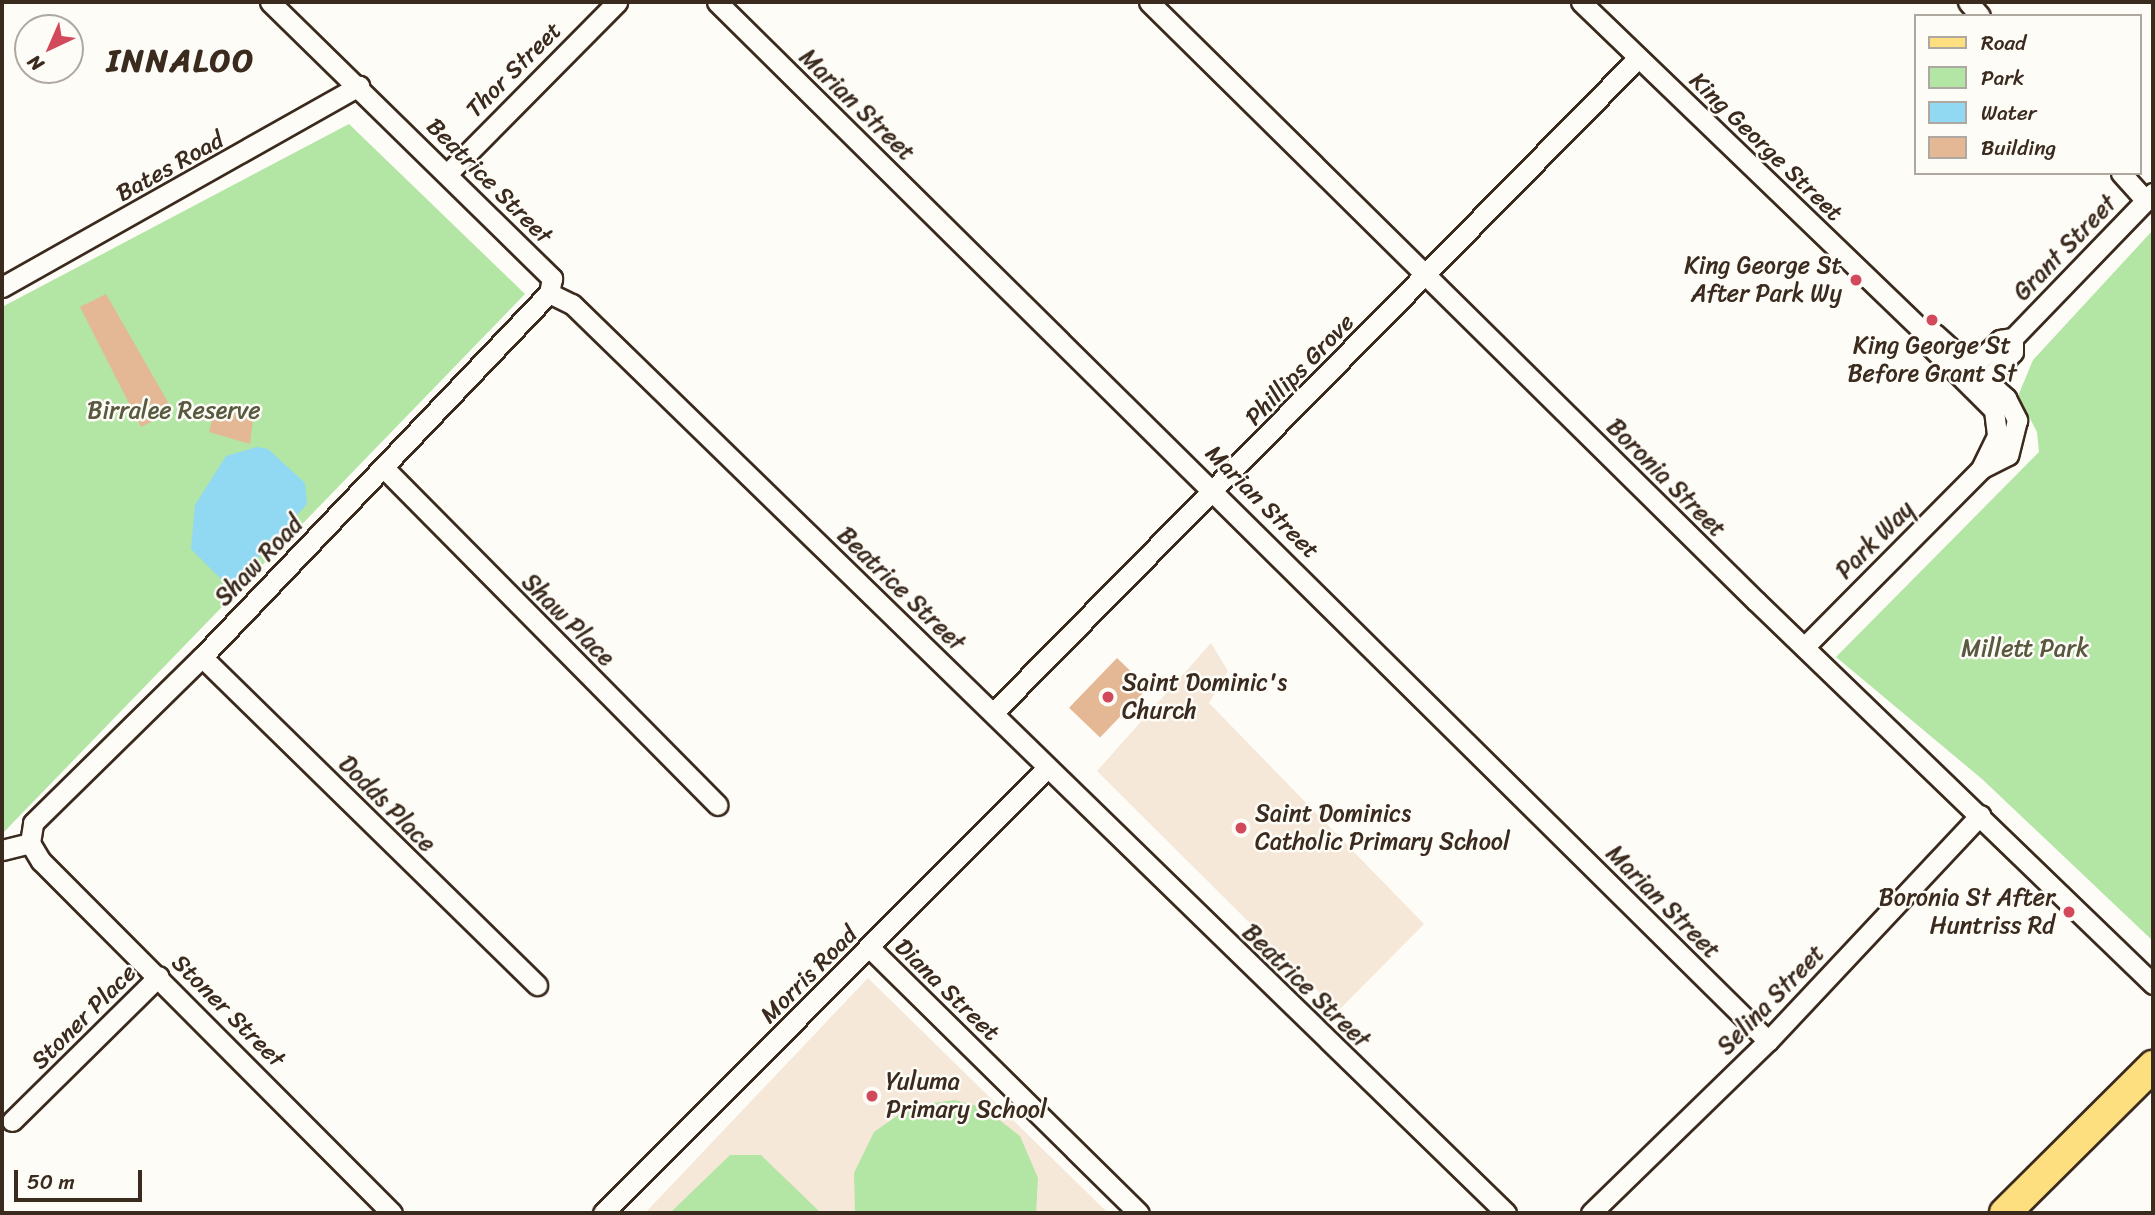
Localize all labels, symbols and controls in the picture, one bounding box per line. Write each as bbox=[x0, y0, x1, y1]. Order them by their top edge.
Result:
north arrow bbox=[14, 14, 84, 84]
legend bbox=[1913, 14, 2141, 175]
street label: Thor Street bbox=[460, 16, 568, 124]
text: Road bbox=[1981, 24, 2026, 62]
district label: INNALOO bbox=[108, 42, 254, 80]
street label: Marian Street bbox=[793, 43, 921, 167]
text: N bbox=[19, 47, 52, 79]
text: Park bbox=[1981, 59, 2024, 97]
street label: King George Street bbox=[1684, 67, 1848, 227]
text: Water bbox=[1981, 94, 2036, 132]
street label: Beatrice Street bbox=[420, 112, 558, 250]
street label: Bates Road bbox=[111, 126, 229, 208]
text: Building bbox=[1981, 129, 2056, 167]
street label: Grant Street bbox=[2008, 189, 2122, 307]
place label: King George St After Park Wy bbox=[1685, 252, 1842, 308]
marker: King George St After Park Wy bbox=[1848, 272, 1864, 288]
street label: Phillips Grove bbox=[1239, 308, 1361, 432]
marker: King George St Before Grant St bbox=[1924, 312, 1940, 328]
place label: King George St Before Grant St bbox=[1847, 332, 2017, 388]
park label: Birralee Reserve bbox=[87, 397, 261, 425]
street label: Boronia Street bbox=[1600, 412, 1732, 544]
street label: Marian Street bbox=[1199, 439, 1325, 565]
street label: Park Way bbox=[1830, 495, 1920, 585]
street label: Shaw Road bbox=[209, 510, 309, 612]
street label: Beatrice Street bbox=[831, 521, 971, 657]
street label: Shaw Place bbox=[515, 567, 621, 673]
park label: Millett Park bbox=[1961, 635, 2089, 663]
place label: Saint Dominic's Church bbox=[1122, 669, 1289, 725]
marker: Saint Dominic's Church bbox=[1100, 689, 1116, 705]
street label: Dodds Place bbox=[332, 749, 442, 859]
place label: Saint Dominics Catholic Primary School bbox=[1255, 800, 1510, 856]
marker: Saint Dominics Catholic Primary School bbox=[1233, 820, 1249, 836]
street label: Marian Street bbox=[1600, 839, 1726, 965]
place label: Boronia St After Huntriss Rd bbox=[1878, 884, 2055, 940]
marker: Boronia St After Huntriss Rd bbox=[2061, 904, 2077, 920]
street label: Beatrice Street bbox=[1236, 918, 1376, 1054]
street label: Morris Road bbox=[754, 920, 864, 1030]
street label: Diana Street bbox=[889, 933, 1005, 1047]
street label: Selina Street bbox=[1711, 939, 1831, 1061]
street label: Stoner Street bbox=[165, 948, 291, 1074]
street label: Stoner Place bbox=[25, 958, 143, 1076]
place label: Yuluma Primary School bbox=[886, 1068, 1047, 1124]
marker: Yuluma Primary School bbox=[864, 1088, 880, 1104]
scale bar bbox=[18, 1156, 145, 1200]
text: 50 m bbox=[27, 1163, 75, 1201]

